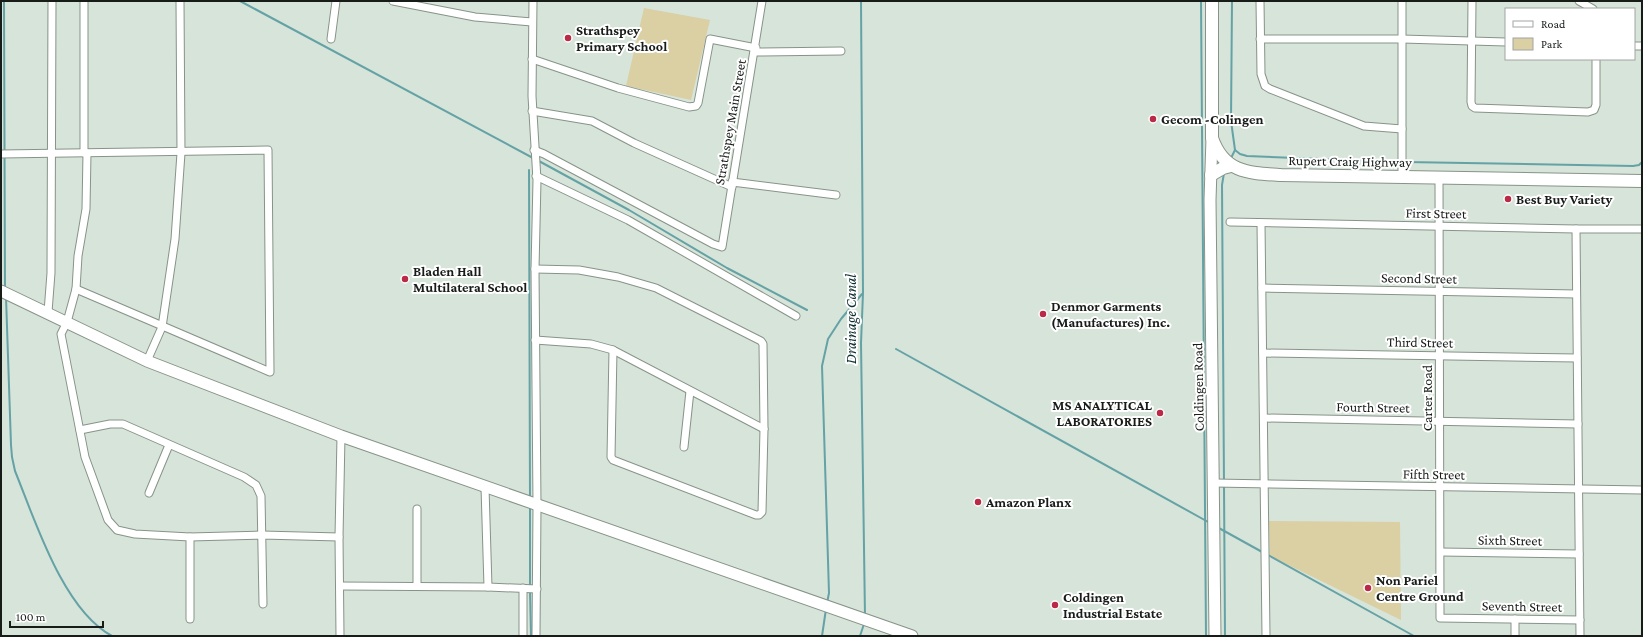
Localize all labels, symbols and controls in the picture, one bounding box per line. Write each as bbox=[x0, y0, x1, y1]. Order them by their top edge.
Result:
legend bbox=[1505, 8, 1635, 60]
text: Road bbox=[1541, 17, 1566, 31]
place label: Strathspey Primary School bbox=[576, 22, 667, 54]
marker: Strathspey Primary School bbox=[563, 33, 573, 43]
text: Park bbox=[1541, 37, 1563, 51]
street label: Strathspey Main Street bbox=[711, 58, 749, 186]
place label: Gecom -Colingen bbox=[1161, 111, 1263, 127]
marker: Gecom -Colingen bbox=[1148, 114, 1158, 124]
street label: Rupert Craig Highway bbox=[1288, 152, 1412, 170]
place label: Best Buy Variety bbox=[1516, 191, 1612, 207]
marker: Best Buy Variety bbox=[1503, 194, 1513, 204]
street label: First Street bbox=[1405, 204, 1467, 222]
place label: Bladen Hall Multilateral School bbox=[413, 263, 527, 295]
street label: Second Street bbox=[1381, 269, 1457, 287]
marker: Bladen Hall Multilateral School bbox=[400, 274, 410, 284]
water label: Drainage Canal bbox=[843, 274, 860, 364]
place label: Denmor Garments (Manufactures) Inc. bbox=[1051, 298, 1170, 331]
marker: Denmor Garments (Manufactures) Inc. bbox=[1038, 309, 1048, 319]
street label: Third Street bbox=[1387, 333, 1454, 351]
street label: Coldingen Road bbox=[1189, 342, 1207, 432]
street label: Carter Road bbox=[1419, 364, 1435, 431]
place label: MS ANALYTICAL LABORATORIES bbox=[1052, 397, 1152, 429]
street label: Fourth Street bbox=[1336, 398, 1410, 416]
marker: MS ANALYTICAL LABORATORIES bbox=[1155, 408, 1165, 418]
street label: Fifth Street bbox=[1403, 465, 1466, 483]
place label: Amazon Planx bbox=[985, 494, 1072, 510]
marker: Amazon Planx bbox=[973, 497, 983, 507]
street label: Sixth Street bbox=[1478, 531, 1543, 549]
place label: Non Pariel Centre Ground bbox=[1376, 572, 1464, 604]
marker: Non Pariel Centre Ground bbox=[1363, 583, 1373, 593]
place label: Coldingen Industrial Estate bbox=[1063, 589, 1163, 621]
street label: Seventh Street bbox=[1482, 597, 1563, 615]
marker: Coldingen Industrial Estate bbox=[1050, 600, 1060, 610]
scale bar bbox=[10, 603, 103, 629]
text: 100 m bbox=[16, 610, 46, 624]

